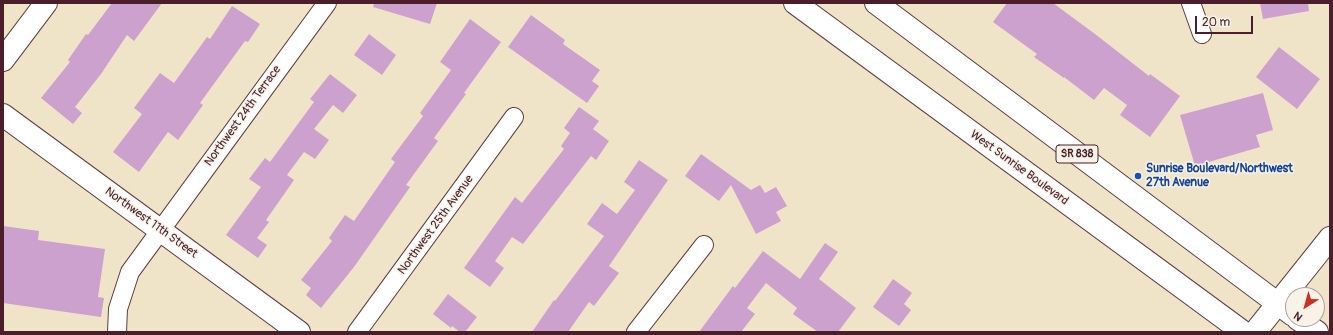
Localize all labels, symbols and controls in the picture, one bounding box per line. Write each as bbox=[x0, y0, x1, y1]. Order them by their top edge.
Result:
scale bar bbox=[1197, 8, 1255, 34]
text: 20 m bbox=[1202, 15, 1230, 30]
street label: Northwest 24th Terrace bbox=[202, 63, 284, 169]
street label: West Sunrise Boulevard bbox=[967, 127, 1071, 209]
road number: SR 838 bbox=[1056, 145, 1098, 163]
place label: Sunrise Boulevard/Northwest 27th Avenue bbox=[1146, 162, 1293, 190]
marker: Sunrise Boulevard/Northwest 27th Avenue bbox=[1133, 171, 1143, 181]
street label: Northwest 25th Avenue bbox=[395, 173, 477, 277]
street label: Northwest 11th Street bbox=[102, 185, 200, 261]
north arrow bbox=[1285, 287, 1325, 327]
text: N bbox=[1291, 309, 1305, 324]

